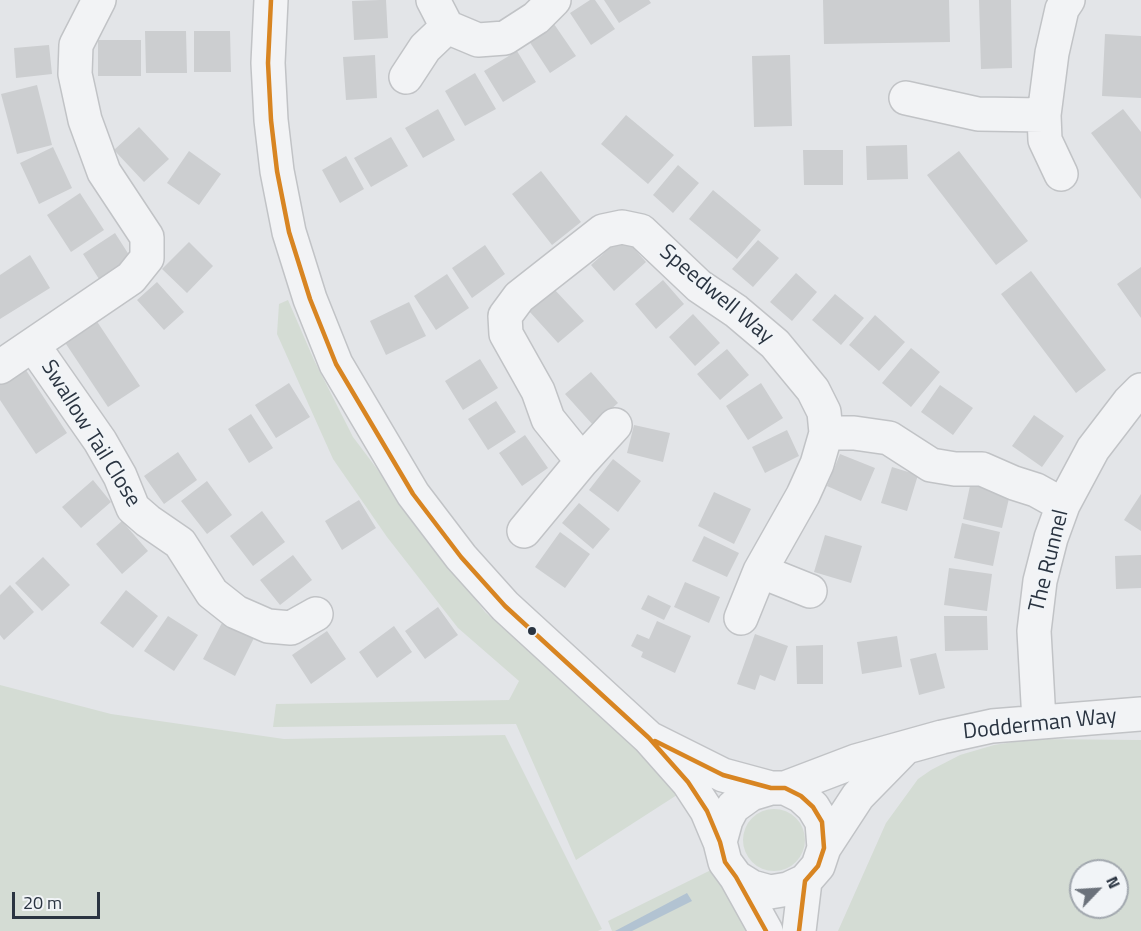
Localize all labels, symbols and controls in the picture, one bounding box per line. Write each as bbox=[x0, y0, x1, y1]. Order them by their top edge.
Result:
street label: Speedwell Way bbox=[654, 240, 778, 350]
street label: Swallow Tail Close bbox=[34, 356, 146, 512]
street label: The Runnel bbox=[1025, 507, 1075, 615]
unlabelled marker bbox=[526, 625, 538, 637]
street label: Dodderman Way bbox=[962, 704, 1118, 746]
north arrow bbox=[1069, 859, 1129, 919]
text: N bbox=[1100, 872, 1127, 892]
scale bar bbox=[15, 880, 104, 918]
text: 20 m bbox=[23, 889, 62, 916]

